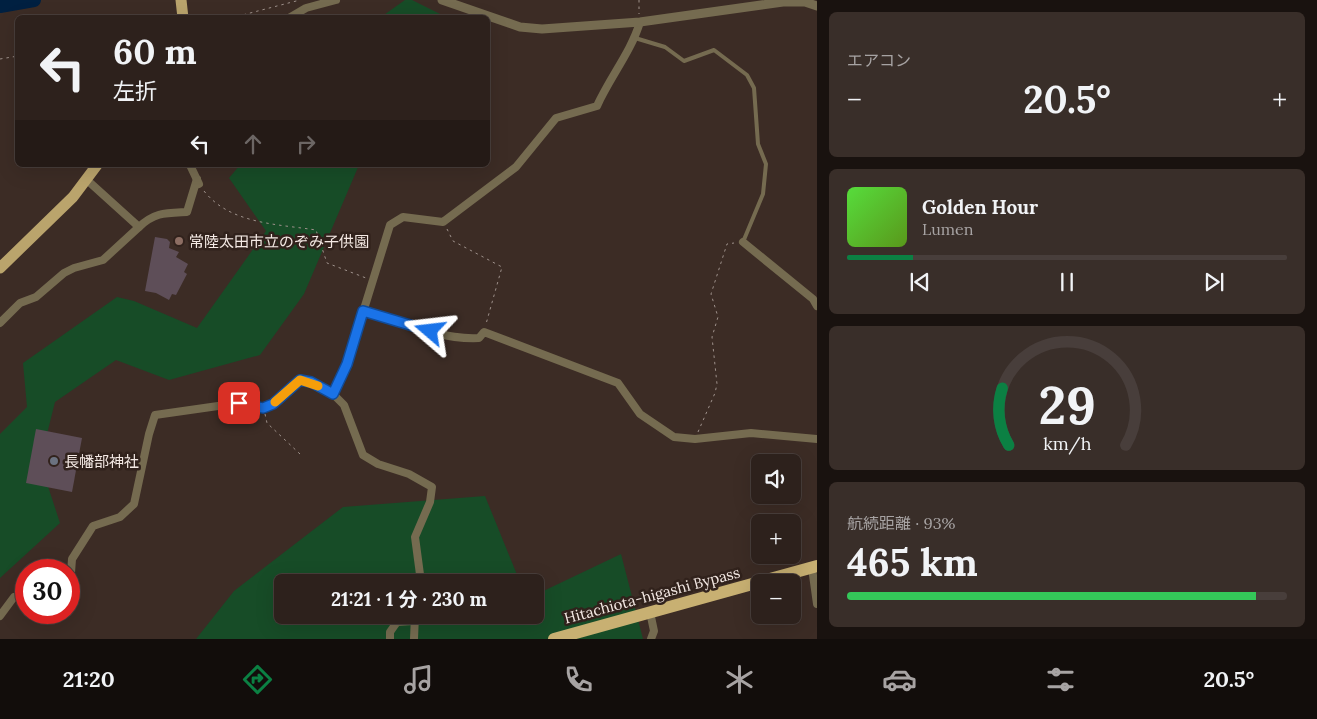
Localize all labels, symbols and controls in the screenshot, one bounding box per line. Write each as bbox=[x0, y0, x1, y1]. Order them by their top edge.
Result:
text: 60 m bbox=[113, 29, 197, 74]
icon: left bbox=[30, 35, 95, 100]
text: エアコン bbox=[847, 50, 911, 70]
text: 20.5° bbox=[1023, 75, 1111, 123]
text: 左折 bbox=[113, 77, 157, 105]
text: − bbox=[847, 82, 862, 118]
text: + bbox=[1272, 82, 1287, 118]
icon: left bbox=[186, 130, 214, 158]
icon: ahead bbox=[239, 130, 267, 158]
icon: right bbox=[292, 130, 320, 158]
text: Golden Hour bbox=[922, 195, 1038, 219]
text: Lumen bbox=[922, 219, 974, 239]
place label: 常陸太田市立のぞみ子供園 bbox=[189, 232, 369, 251]
marker: 常陸太田市立のぞみ子供園 bbox=[173, 235, 185, 247]
icon: previous bbox=[906, 268, 934, 296]
icon: pause bbox=[1053, 268, 1081, 296]
icon: next bbox=[1200, 268, 1228, 296]
position arrow bbox=[403, 304, 455, 356]
text: 29 bbox=[1038, 372, 1096, 438]
pin bbox=[218, 382, 260, 424]
icon: arrive bbox=[225, 389, 253, 417]
text: km/h bbox=[1043, 432, 1091, 455]
place label: 長幡部神社 bbox=[64, 452, 139, 471]
map controls bbox=[751, 454, 801, 624]
button: sound bbox=[751, 454, 801, 504]
marker: 長幡部神社 bbox=[48, 455, 60, 467]
text: 航続距離 · 93% bbox=[847, 513, 956, 533]
button: + bbox=[751, 514, 801, 564]
text: 465 km bbox=[847, 538, 978, 586]
speed limit sign: 30 bbox=[15, 559, 80, 624]
street label: Hitachiota-higashi Bypass bbox=[562, 562, 742, 628]
button: − bbox=[751, 574, 801, 624]
text: 21:21 · 1 分 · 230 m bbox=[331, 587, 487, 611]
icon: directions bbox=[240, 662, 275, 697]
icon: music bbox=[401, 662, 436, 697]
icon: phone bbox=[561, 662, 596, 697]
icon: climate bbox=[722, 662, 757, 697]
icon: car bbox=[882, 662, 917, 697]
icon: filters bbox=[1043, 662, 1078, 697]
text: 21:20 bbox=[63, 665, 115, 693]
text: 20.5° bbox=[1203, 665, 1254, 693]

